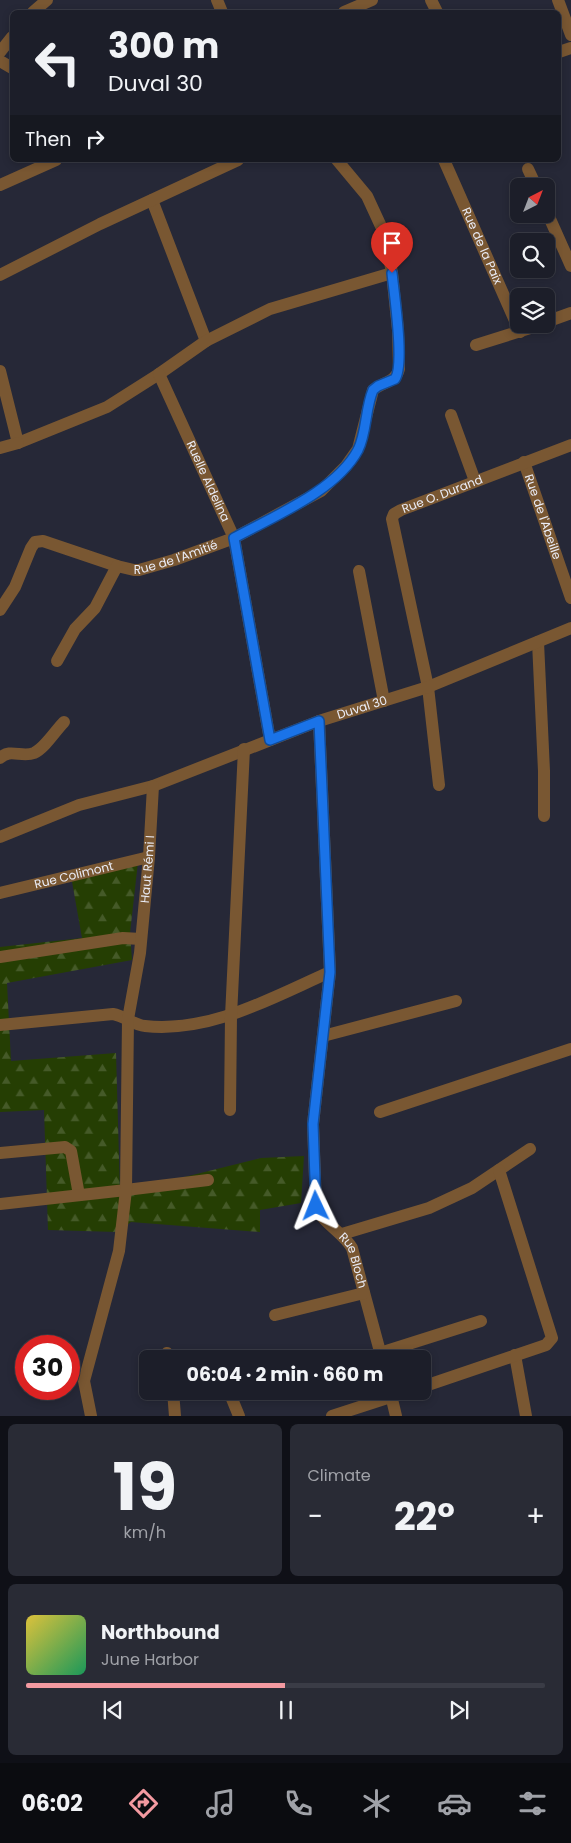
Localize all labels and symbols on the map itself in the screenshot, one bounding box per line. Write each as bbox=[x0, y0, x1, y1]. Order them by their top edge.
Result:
north arrow bbox=[510, 178, 555, 222]
street label: Rue de la Paix bbox=[458, 205, 507, 287]
pin bbox=[371, 222, 413, 273]
street label: Ruelle Aldelina bbox=[183, 438, 234, 524]
street label: Rue O. Durand bbox=[399, 471, 485, 517]
street label: Rue de l'Abeille bbox=[521, 472, 566, 562]
street label: Rue de l'Amitié bbox=[134, 536, 220, 578]
street label: Duval 30 bbox=[335, 691, 389, 723]
street label: Haut Rémi I bbox=[136, 835, 158, 904]
street label: Rue Colimont bbox=[33, 857, 115, 892]
position arrow bbox=[289, 1179, 341, 1231]
street label: Rue Bloch bbox=[335, 1228, 371, 1290]
speed limit sign: 30 bbox=[15, 1335, 80, 1400]

